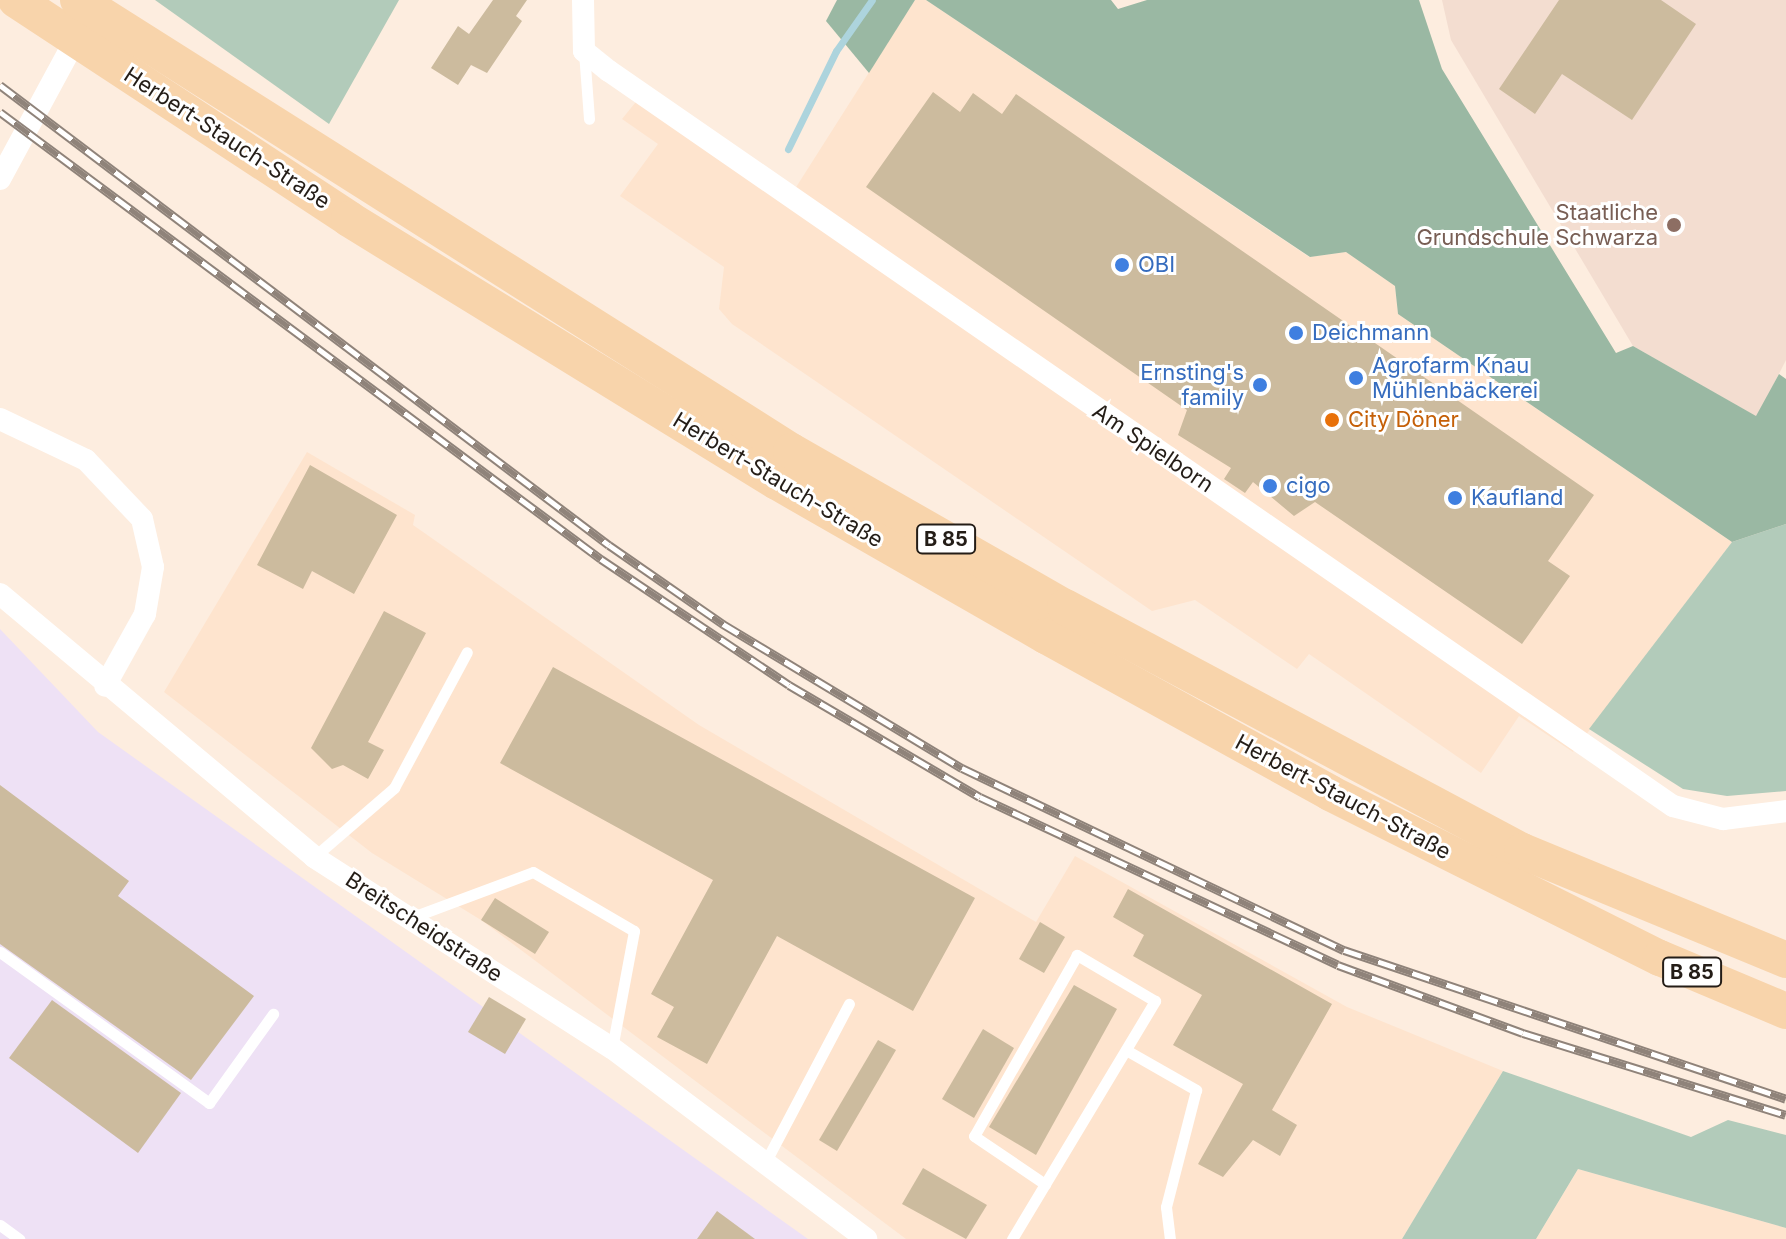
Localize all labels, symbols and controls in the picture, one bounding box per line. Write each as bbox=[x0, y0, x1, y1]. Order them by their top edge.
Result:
street label: Herbert-Stauch-Straße bbox=[119, 61, 335, 215]
place label: Staatliche Grundschule Schwarza bbox=[1416, 199, 1658, 250]
marker: Staatliche Grundschule Schwarza bbox=[1665, 216, 1683, 234]
place label: OBI bbox=[1138, 252, 1175, 278]
marker: OBI bbox=[1113, 256, 1131, 274]
place label: Deichmann bbox=[1312, 320, 1429, 346]
marker: Deichmann bbox=[1287, 324, 1305, 342]
place label: Agrofarm Knau Mühlenbäckerei bbox=[1372, 352, 1538, 404]
place label: Ernsting's family bbox=[1140, 359, 1244, 410]
marker: Agrofarm Knau Mühlenbäckerei bbox=[1347, 369, 1365, 387]
marker: Ernsting's family bbox=[1251, 376, 1269, 394]
street label: Am Spielborn bbox=[1088, 398, 1218, 498]
street label: Herbert-Stauch-Straße bbox=[668, 407, 888, 553]
place label: City Döner bbox=[1348, 407, 1459, 433]
marker: City Döner bbox=[1323, 411, 1341, 429]
place label: cigo bbox=[1286, 473, 1331, 499]
marker: cigo bbox=[1261, 477, 1279, 495]
place label: Kaufland bbox=[1471, 485, 1563, 511]
marker: Kaufland bbox=[1446, 489, 1464, 507]
road number: B 85 bbox=[916, 523, 976, 555]
street label: Herbert-Stauch-Straße bbox=[1231, 729, 1455, 865]
street label: Breitscheidstraße bbox=[340, 866, 508, 988]
road number: B 85 bbox=[1662, 956, 1722, 988]

